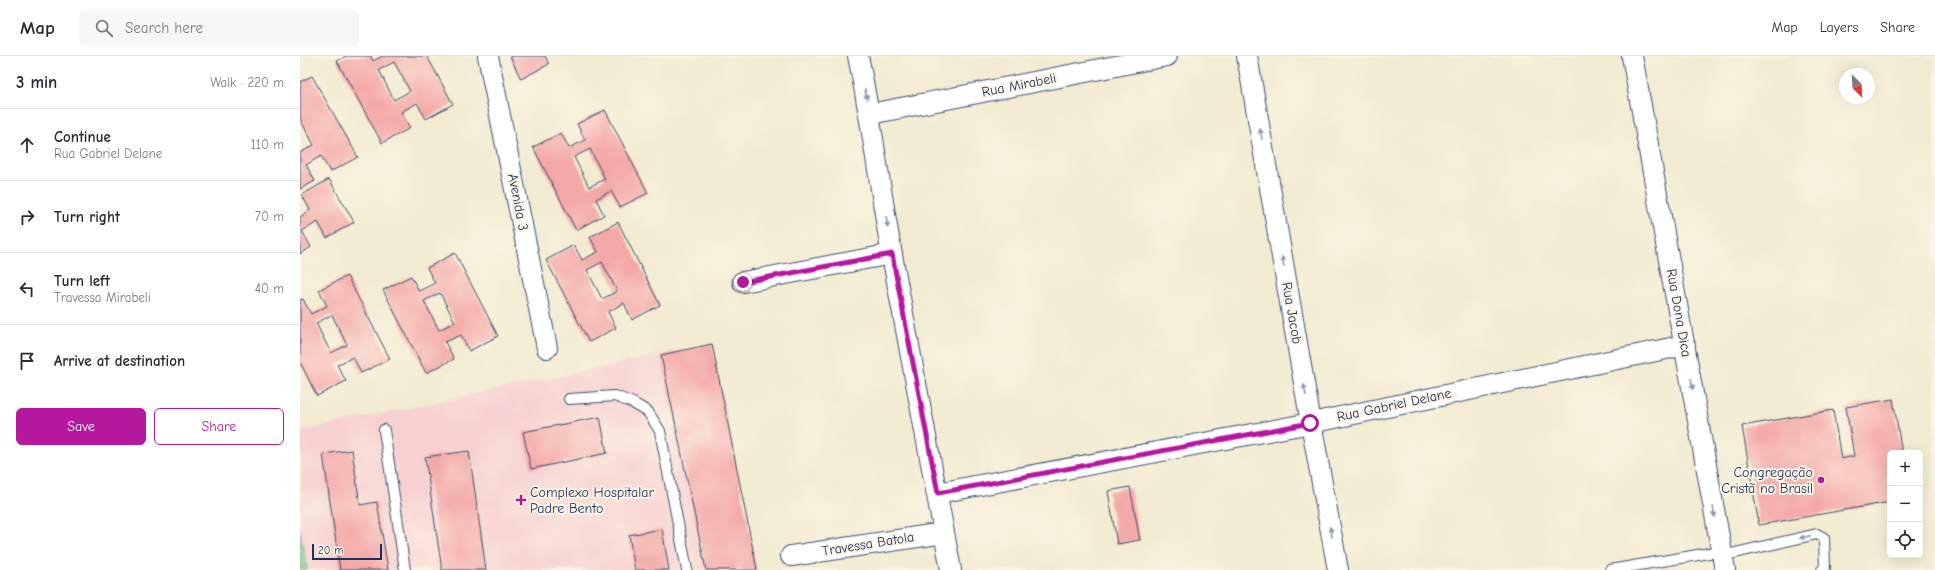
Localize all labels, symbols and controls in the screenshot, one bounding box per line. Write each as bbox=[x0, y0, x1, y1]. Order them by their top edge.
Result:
search box bbox=[79, 10, 359, 46]
text: Map bbox=[20, 17, 55, 39]
icon: search bbox=[93, 17, 115, 39]
text: Search here bbox=[125, 19, 203, 37]
text: Map bbox=[1771, 19, 1798, 36]
text: Layers bbox=[1820, 19, 1858, 36]
text: Share bbox=[1880, 19, 1915, 36]
north arrow bbox=[1839, 68, 1875, 104]
street label: Rua Mirabeli bbox=[980, 69, 1058, 101]
text: 3 min bbox=[16, 73, 57, 92]
text: Walk · 220 m bbox=[210, 75, 284, 90]
one-way arrow bbox=[864, 88, 870, 100]
text: Continue bbox=[54, 128, 111, 146]
one-way arrow bbox=[1257, 128, 1263, 140]
icon: ahead bbox=[16, 134, 38, 156]
text: 110 m bbox=[251, 137, 284, 152]
text: Rua Gabriel Delane bbox=[54, 146, 162, 161]
street label: Avenida 3 bbox=[504, 172, 532, 232]
icon: right bbox=[16, 206, 38, 228]
text: Turn right bbox=[54, 208, 120, 226]
text: 70 m bbox=[255, 209, 284, 224]
one-way arrow bbox=[884, 216, 890, 229]
one-way arrow bbox=[1280, 256, 1286, 268]
street label: Rua Dona Dica bbox=[1663, 268, 1695, 358]
text: Turn left bbox=[54, 272, 110, 290]
route end bbox=[734, 273, 752, 291]
icon: left bbox=[16, 278, 38, 300]
text: 40 m bbox=[255, 281, 284, 296]
street label: Rua Jacob bbox=[1278, 281, 1306, 345]
text: Travessa Mirabeli bbox=[54, 290, 151, 305]
icon: arrive bbox=[16, 350, 38, 372]
text: Arrive at destination bbox=[54, 352, 185, 370]
one-way arrow bbox=[1689, 378, 1695, 390]
one-way arrow bbox=[1302, 384, 1308, 396]
street label: Rua Gabriel Delane bbox=[1335, 385, 1453, 425]
button: Save bbox=[16, 408, 146, 445]
button: Share bbox=[154, 408, 284, 445]
route start bbox=[1301, 414, 1319, 432]
map controls bbox=[1887, 450, 1923, 558]
button: + bbox=[1887, 450, 1923, 486]
place label: Congregação Cristã no Brasil bbox=[1721, 464, 1813, 497]
marker: Congregação Cristã no Brasil bbox=[1816, 475, 1826, 485]
place label: Complexo Hospitalar Padre Bento bbox=[530, 484, 654, 517]
button: − bbox=[1887, 486, 1923, 522]
marker: Complexo Hospitalar Padre Bento bbox=[515, 494, 527, 506]
one-way arrow bbox=[1711, 506, 1717, 518]
button: locate bbox=[1887, 522, 1923, 558]
one-way arrow bbox=[1328, 526, 1334, 538]
street label: Travessa Batola bbox=[821, 528, 915, 560]
one-way arrow bbox=[1799, 534, 1812, 540]
scale bar bbox=[312, 542, 382, 561]
text: 20 m bbox=[318, 544, 343, 557]

